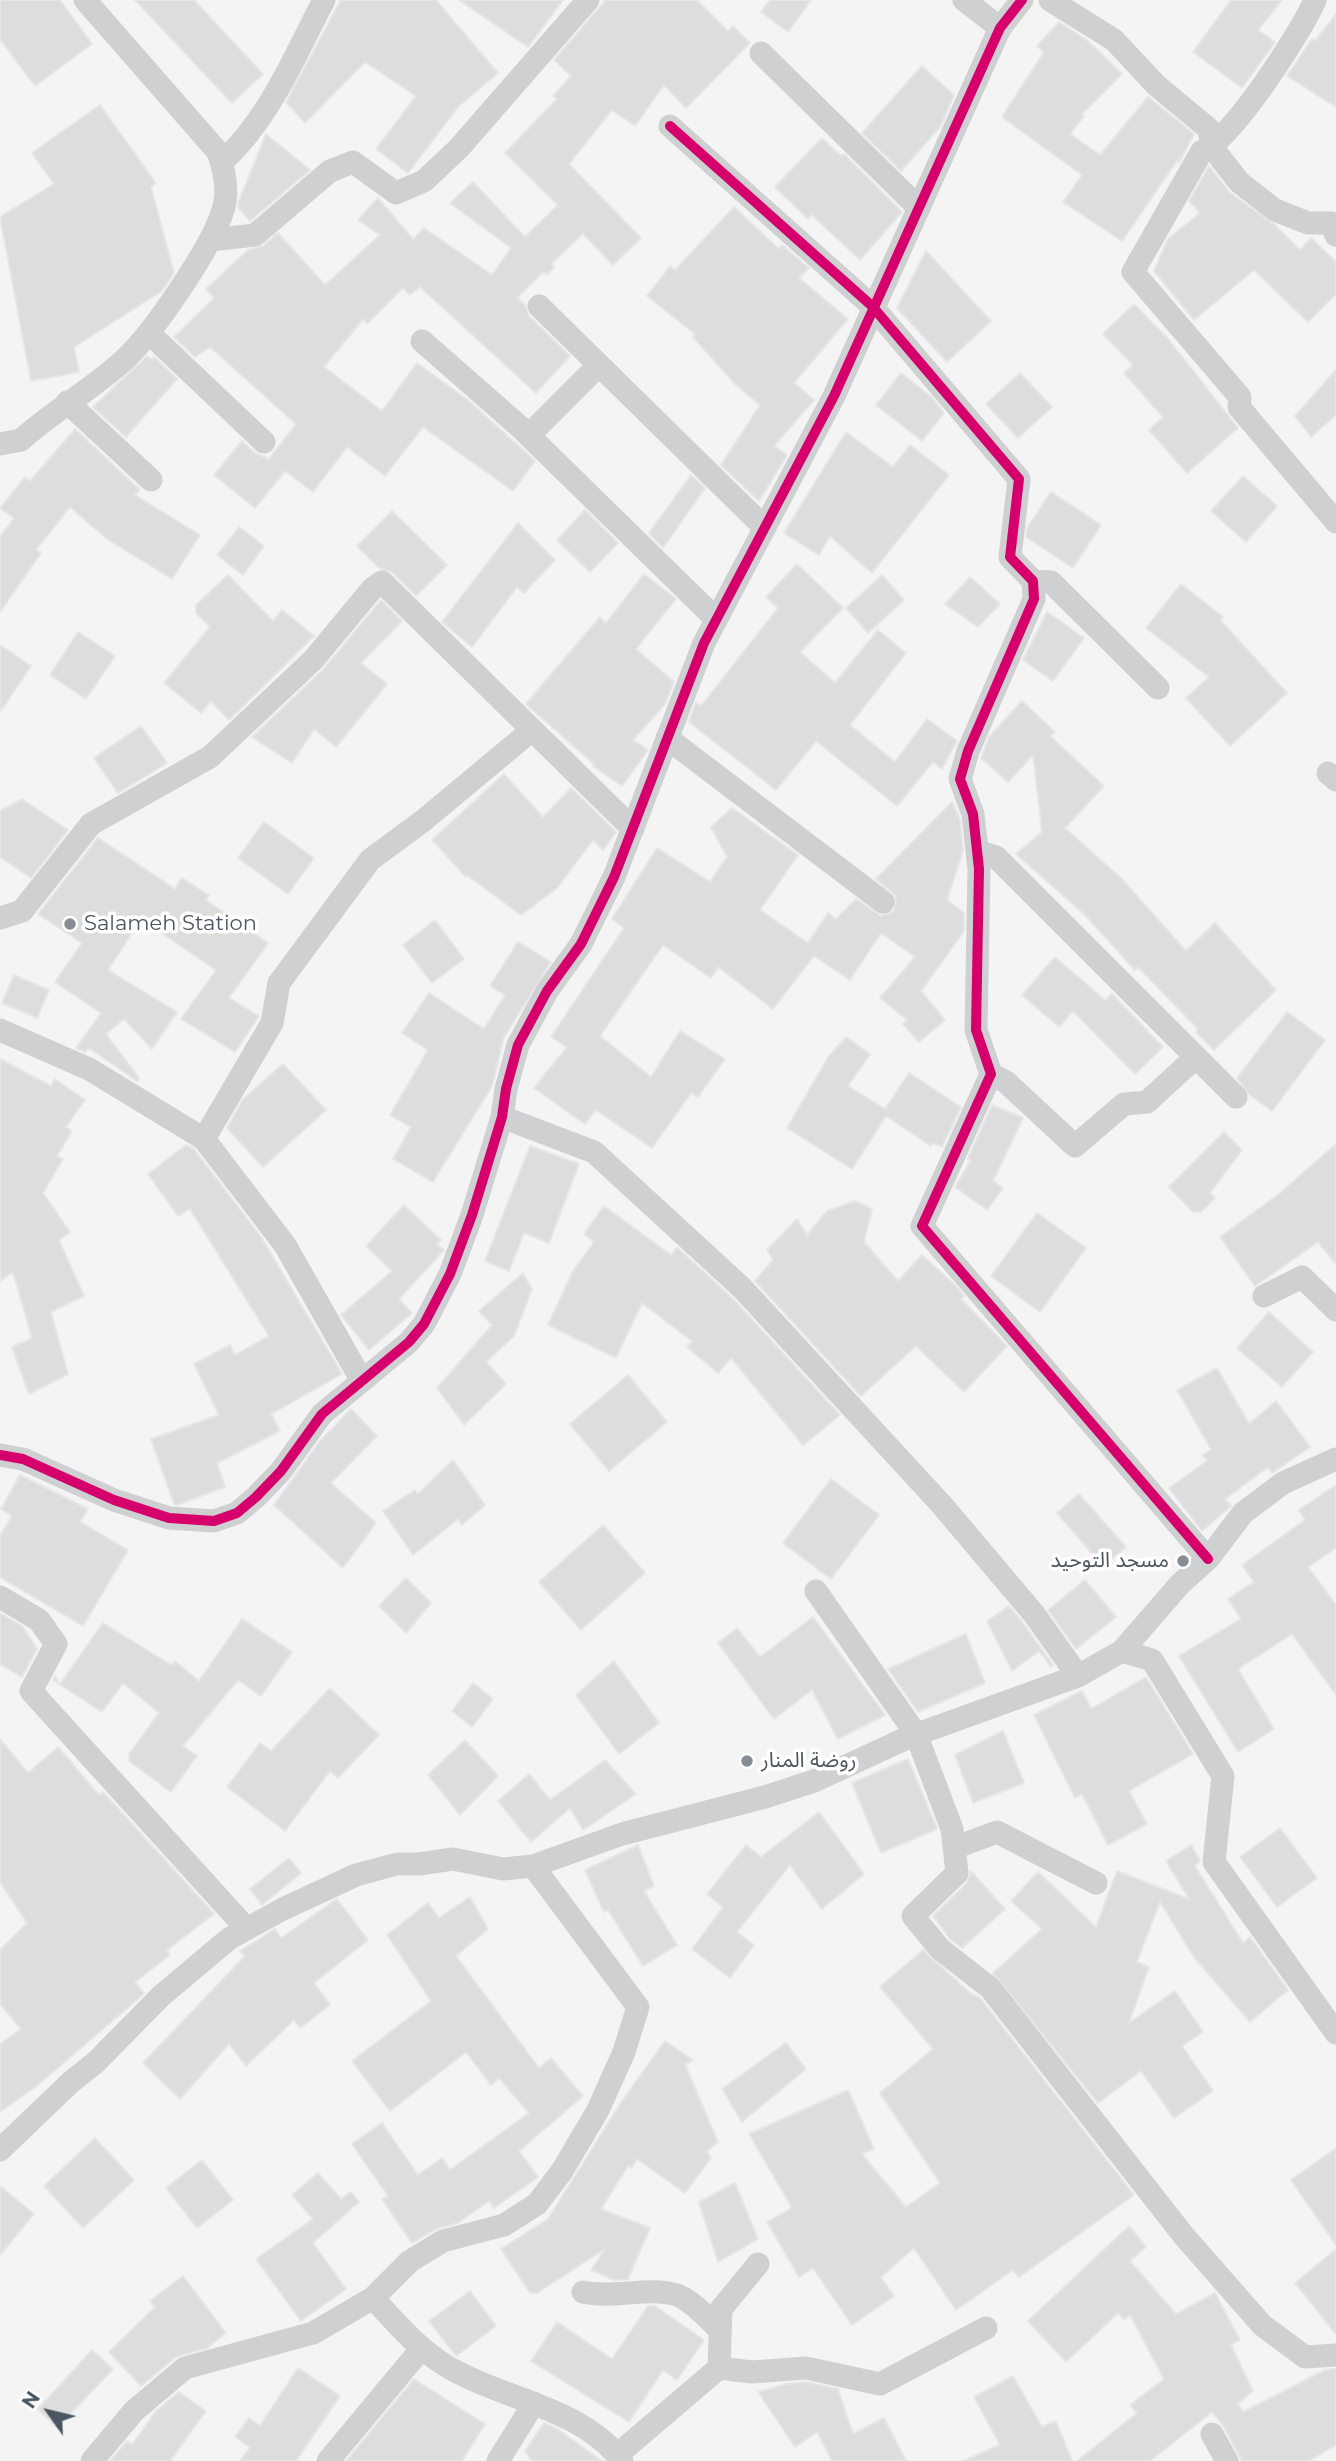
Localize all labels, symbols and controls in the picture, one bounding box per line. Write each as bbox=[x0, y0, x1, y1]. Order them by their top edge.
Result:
place label: Salameh Station bbox=[84, 911, 257, 937]
marker: Salameh Station bbox=[62, 916, 78, 932]
place label: مسجد التوحيد bbox=[1050, 1548, 1169, 1574]
marker: مسجد التوحيد bbox=[1175, 1553, 1191, 1569]
place label: روضة المنار bbox=[761, 1748, 856, 1774]
marker: روضة المنار bbox=[739, 1753, 755, 1769]
north arrow bbox=[14, 2377, 84, 2447]
text: N bbox=[17, 2387, 45, 2413]

